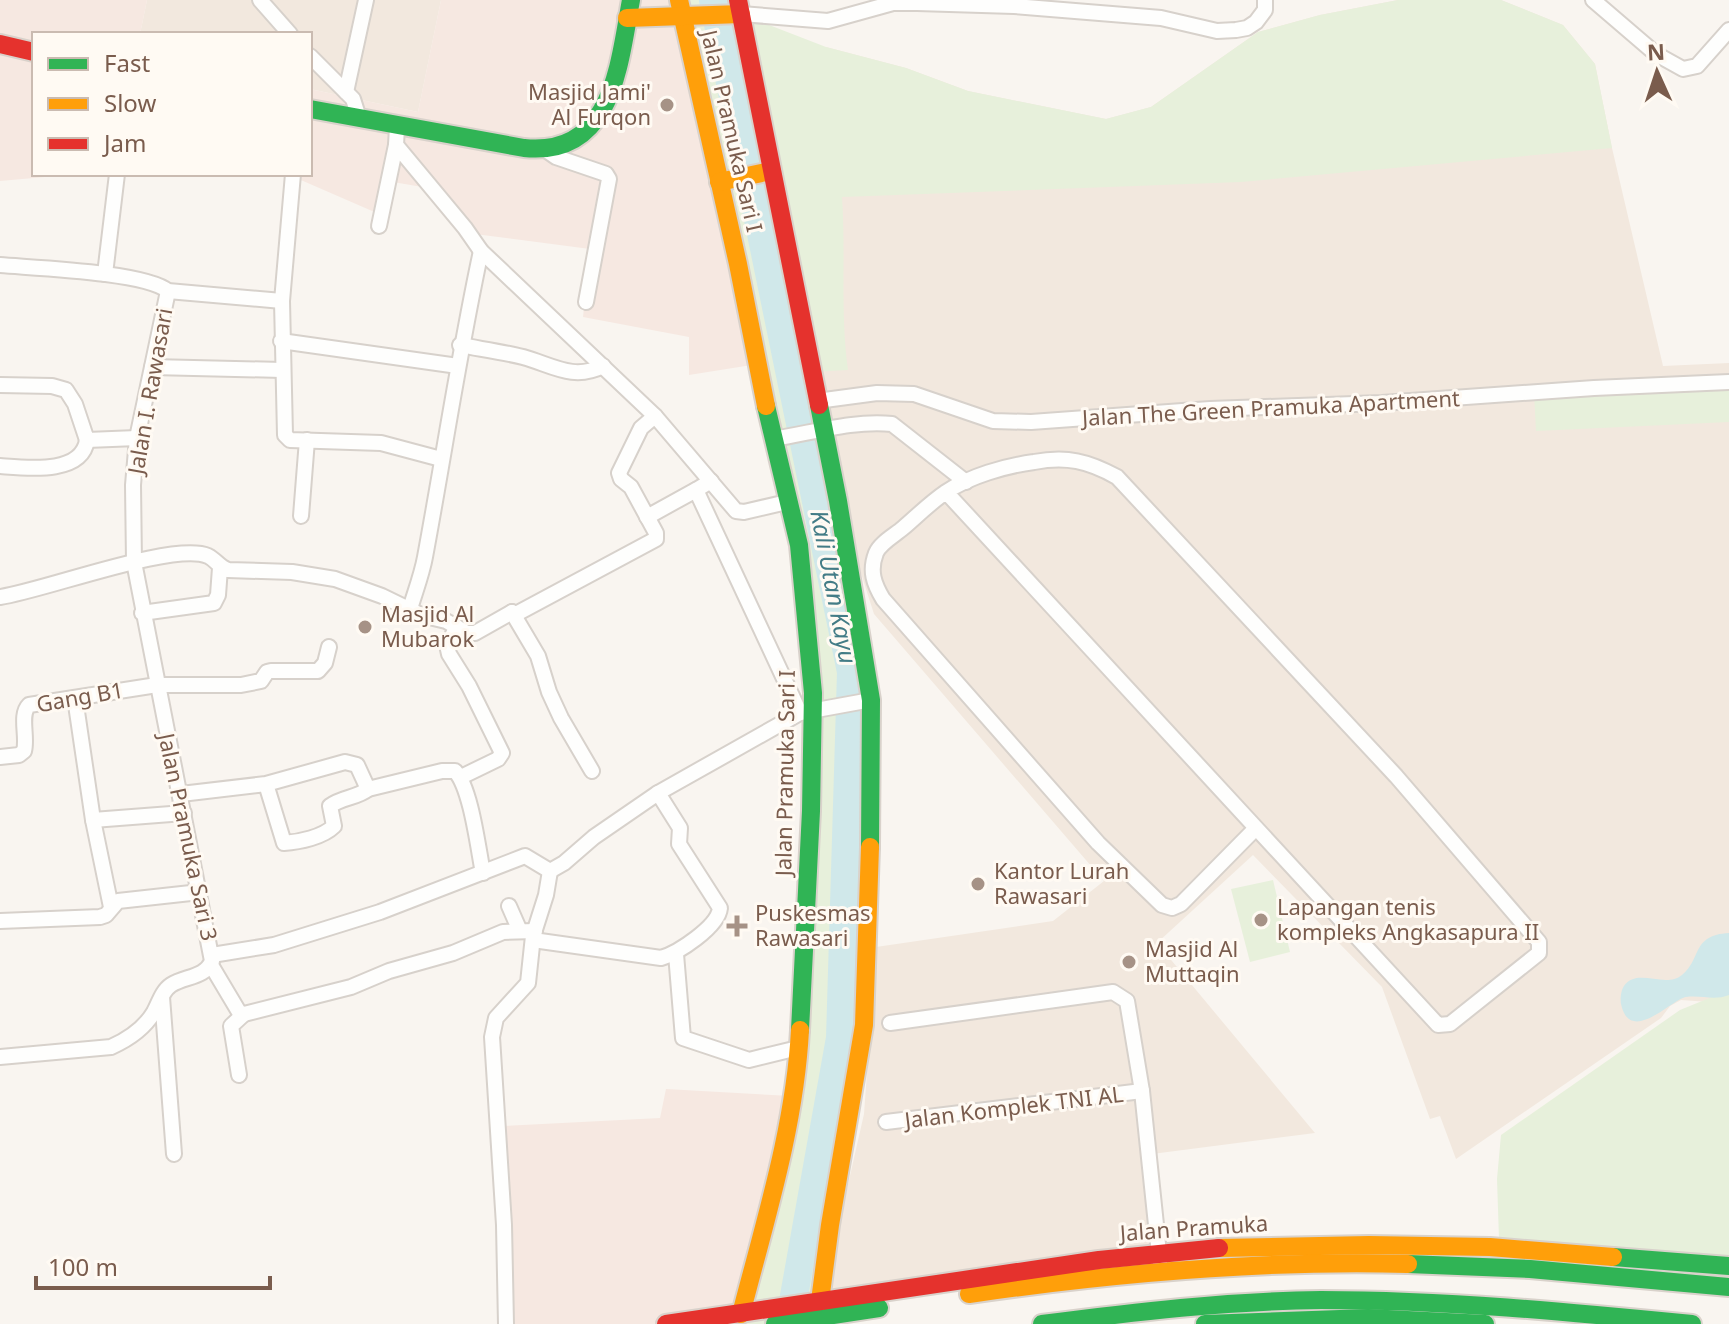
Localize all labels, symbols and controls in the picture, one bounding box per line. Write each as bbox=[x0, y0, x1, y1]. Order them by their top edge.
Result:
street label: Jalan Pramuka Sari I bbox=[695, 25, 771, 235]
legend bbox=[32, 32, 312, 176]
north arrow bbox=[1617, 32, 1697, 112]
text: N bbox=[1646, 36, 1666, 66]
text: Fast bbox=[104, 46, 150, 79]
place label: Masjid Jami' Al Furqon bbox=[528, 76, 651, 131]
text: Slow bbox=[104, 86, 156, 119]
marker: Masjid Jami' Al Furqon bbox=[658, 96, 676, 114]
text: Jam bbox=[102, 126, 146, 159]
street label: Jalan I. Rawasari bbox=[119, 305, 178, 478]
street label: Jalan The Green Pramuka Apartment bbox=[1079, 382, 1461, 432]
water label: Kali Utan Kayu bbox=[803, 507, 866, 667]
place label: Masjid Al Mubarok bbox=[381, 598, 474, 653]
marker: Masjid Al Mubarok bbox=[356, 618, 374, 636]
street label: Jalan Pramuka Sari I bbox=[767, 670, 801, 878]
street label: Gang B1 bbox=[34, 674, 126, 718]
street label: Jalan Pramuka Sari 3 bbox=[152, 728, 226, 943]
place label: Kantor Lurah Rawasari bbox=[994, 855, 1129, 910]
marker: Kantor Lurah Rawasari bbox=[969, 875, 987, 893]
place label: Lapangan tenis kompleks Angkasapura II bbox=[1277, 891, 1539, 946]
place label: Puskesmas Rawasari bbox=[755, 897, 871, 952]
marker: Lapangan tenis kompleks Angkasapura II bbox=[1252, 911, 1270, 929]
marker: Puskesmas Rawasari bbox=[726, 915, 748, 937]
place label: Masjid Al Muttaqin bbox=[1145, 933, 1240, 988]
marker: Masjid Al Muttaqin bbox=[1120, 953, 1138, 971]
street label: Jalan Komplek TNI AL bbox=[901, 1078, 1125, 1135]
street label: Jalan Pramuka bbox=[1117, 1207, 1269, 1247]
scale bar bbox=[36, 1240, 270, 1290]
text: 100 m bbox=[48, 1250, 118, 1283]

